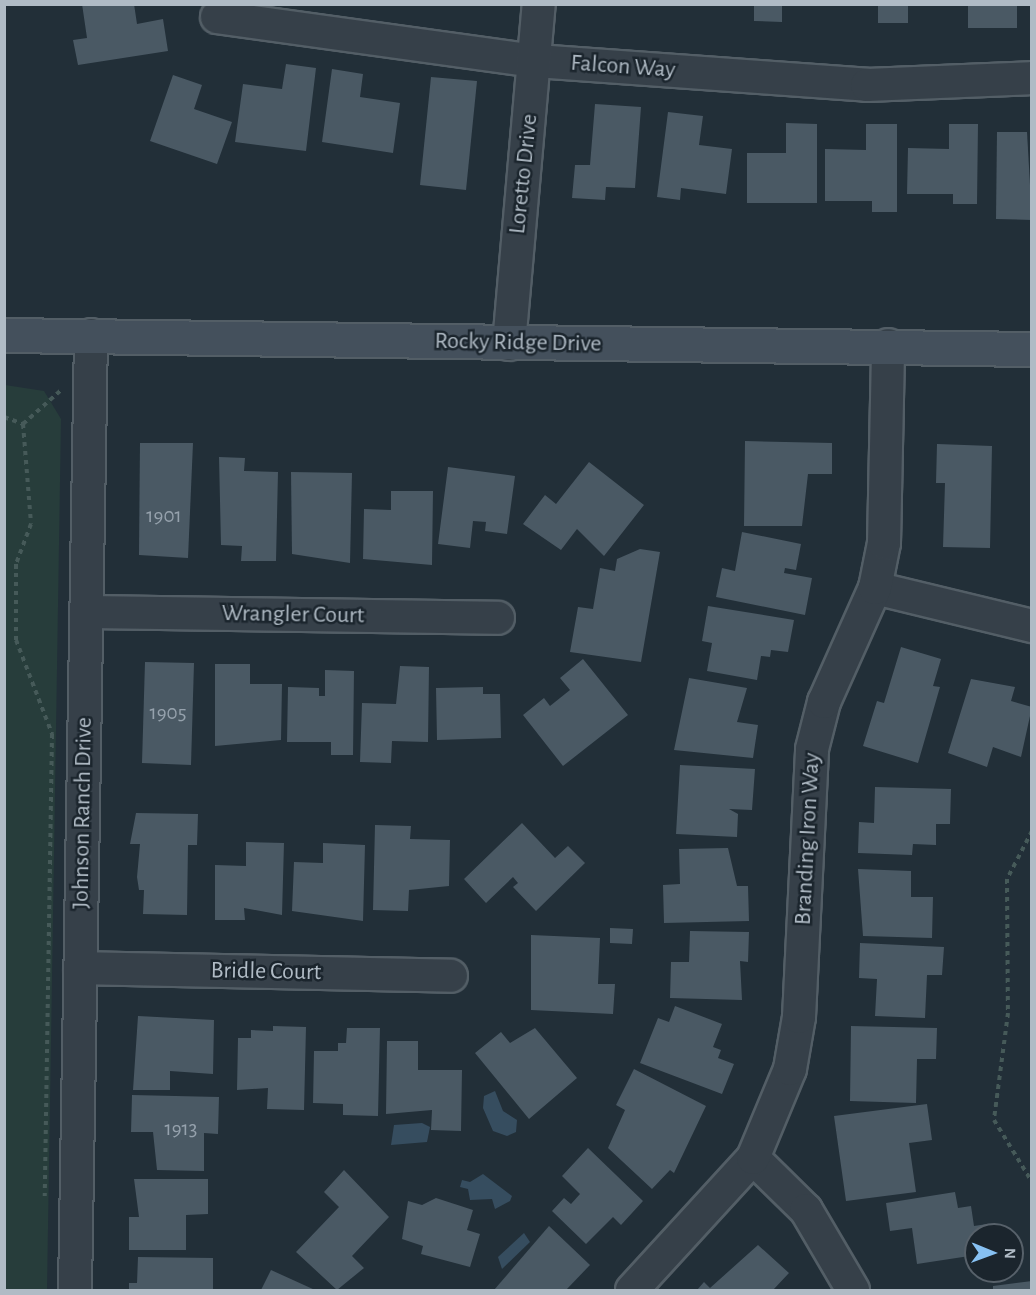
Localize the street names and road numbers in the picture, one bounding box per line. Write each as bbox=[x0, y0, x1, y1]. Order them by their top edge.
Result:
street label: Falcon Way bbox=[570, 49, 676, 85]
street label: Loretto Drive bbox=[503, 113, 545, 235]
street label: Rocky Ridge Drive bbox=[434, 327, 602, 359]
street label: Wrangler Court bbox=[221, 599, 365, 631]
street label: Johnson Ranch Drive bbox=[67, 717, 99, 909]
street label: Branding Iron Way bbox=[789, 752, 827, 926]
street label: Bridle Court bbox=[210, 957, 322, 987]

